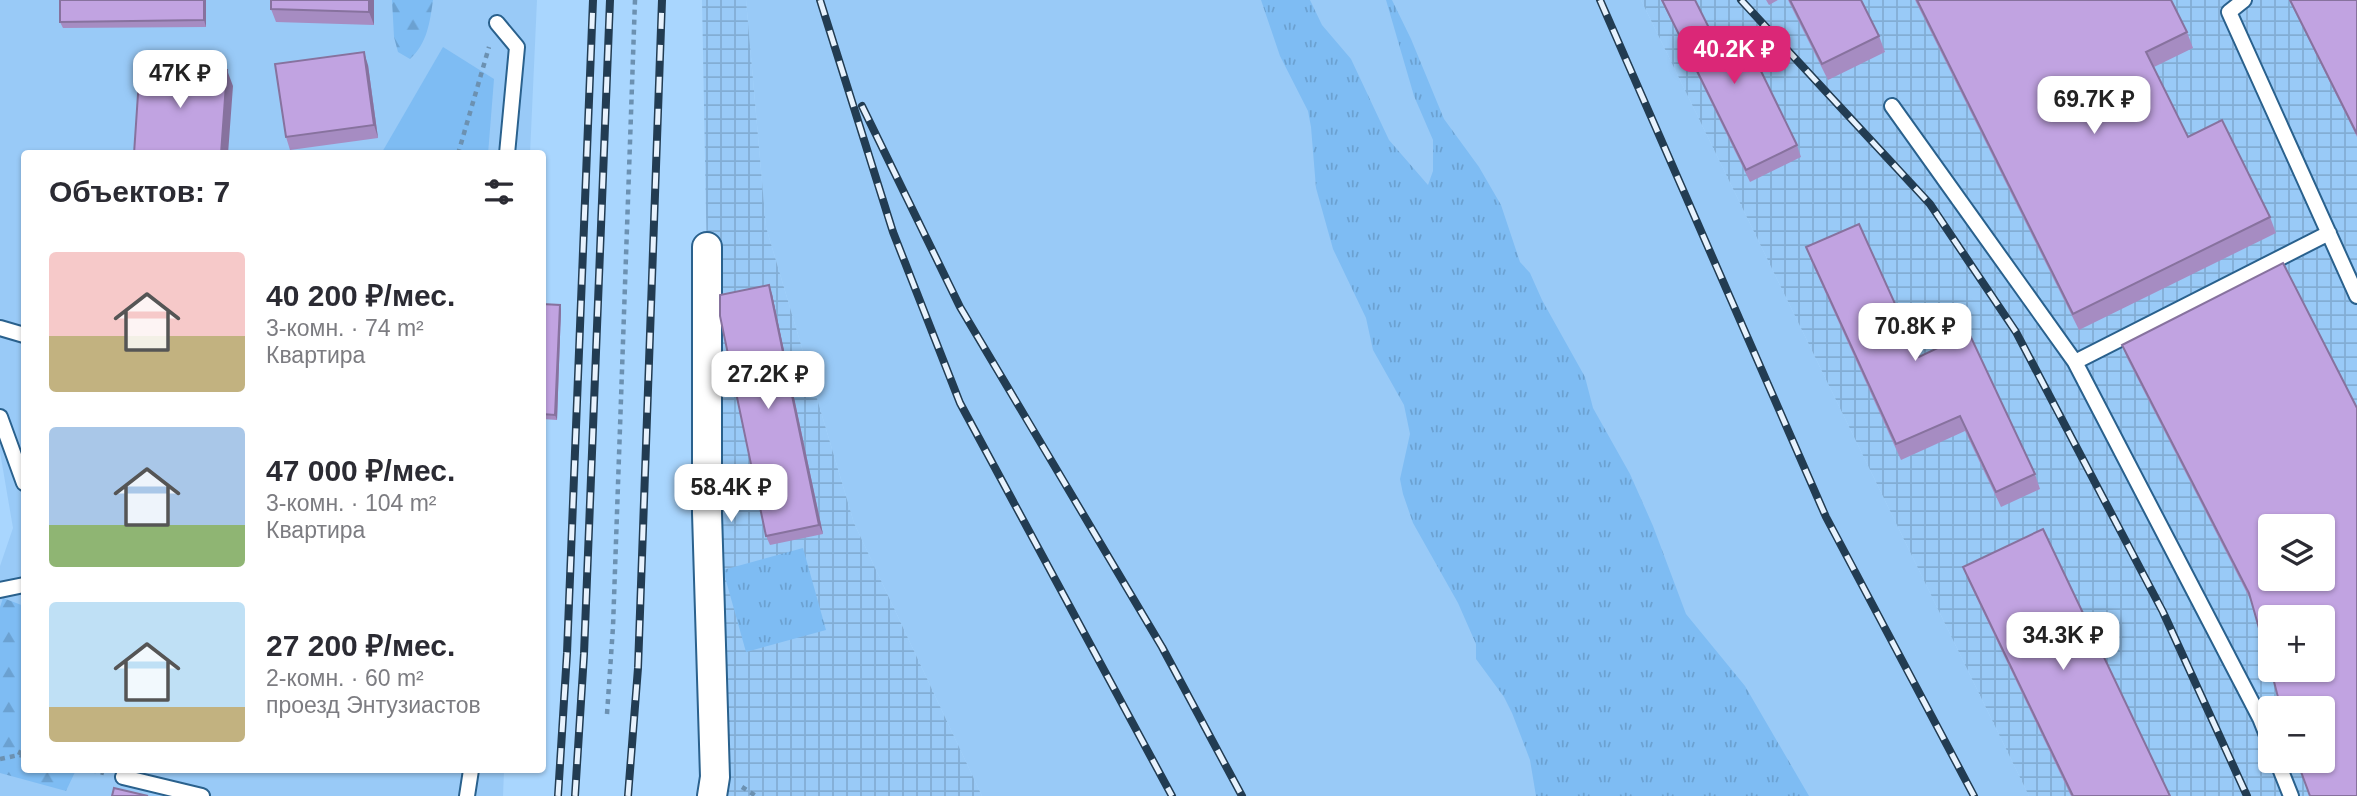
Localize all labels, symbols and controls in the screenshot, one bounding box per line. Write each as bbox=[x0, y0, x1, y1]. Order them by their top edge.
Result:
pin: 40.2K ₽ bbox=[1669, 27, 1799, 86]
text: 40.2K ₽ bbox=[1693, 36, 1775, 62]
pin: 47K ₽ bbox=[131, 50, 229, 110]
text: 47K ₽ bbox=[149, 60, 211, 86]
pin: 69.7K ₽ bbox=[2029, 76, 2159, 136]
text: 69.7K ₽ bbox=[2053, 86, 2135, 112]
icon: filters bbox=[480, 173, 518, 211]
text: Объектов: 7 bbox=[49, 175, 230, 208]
text: 40 200 ₽/мес. bbox=[266, 279, 455, 312]
icon: home bbox=[105, 280, 189, 364]
pin: 70.8K ₽ bbox=[1850, 304, 1980, 363]
text: 70.8K ₽ bbox=[1874, 313, 1956, 339]
text: 3-комн. · 74 m² bbox=[266, 315, 424, 341]
text: Квартира bbox=[266, 342, 365, 368]
pin: 27.2K ₽ bbox=[703, 352, 833, 411]
text: 27.2K ₽ bbox=[727, 361, 809, 387]
text: 47 000 ₽/мес. bbox=[266, 454, 455, 487]
icon: home bbox=[105, 455, 189, 539]
pin: 58.4K ₽ bbox=[666, 464, 796, 524]
text: 58.4K ₽ bbox=[690, 474, 772, 500]
text: 3-комн. · 104 m² bbox=[266, 490, 437, 516]
map controls bbox=[2258, 514, 2335, 773]
button: layers bbox=[2258, 514, 2335, 591]
text: Квартира bbox=[266, 517, 365, 543]
button: + bbox=[2258, 605, 2335, 682]
pin: 34.3K ₽ bbox=[1998, 612, 2128, 672]
text: 34.3K ₽ bbox=[2022, 622, 2104, 648]
text: 27 200 ₽/мес. bbox=[266, 629, 455, 662]
icon: home bbox=[105, 630, 189, 714]
text: 2-комн. · 60 m² bbox=[266, 665, 424, 691]
text: проезд Энтузиастов bbox=[266, 692, 481, 718]
button: − bbox=[2258, 696, 2335, 773]

